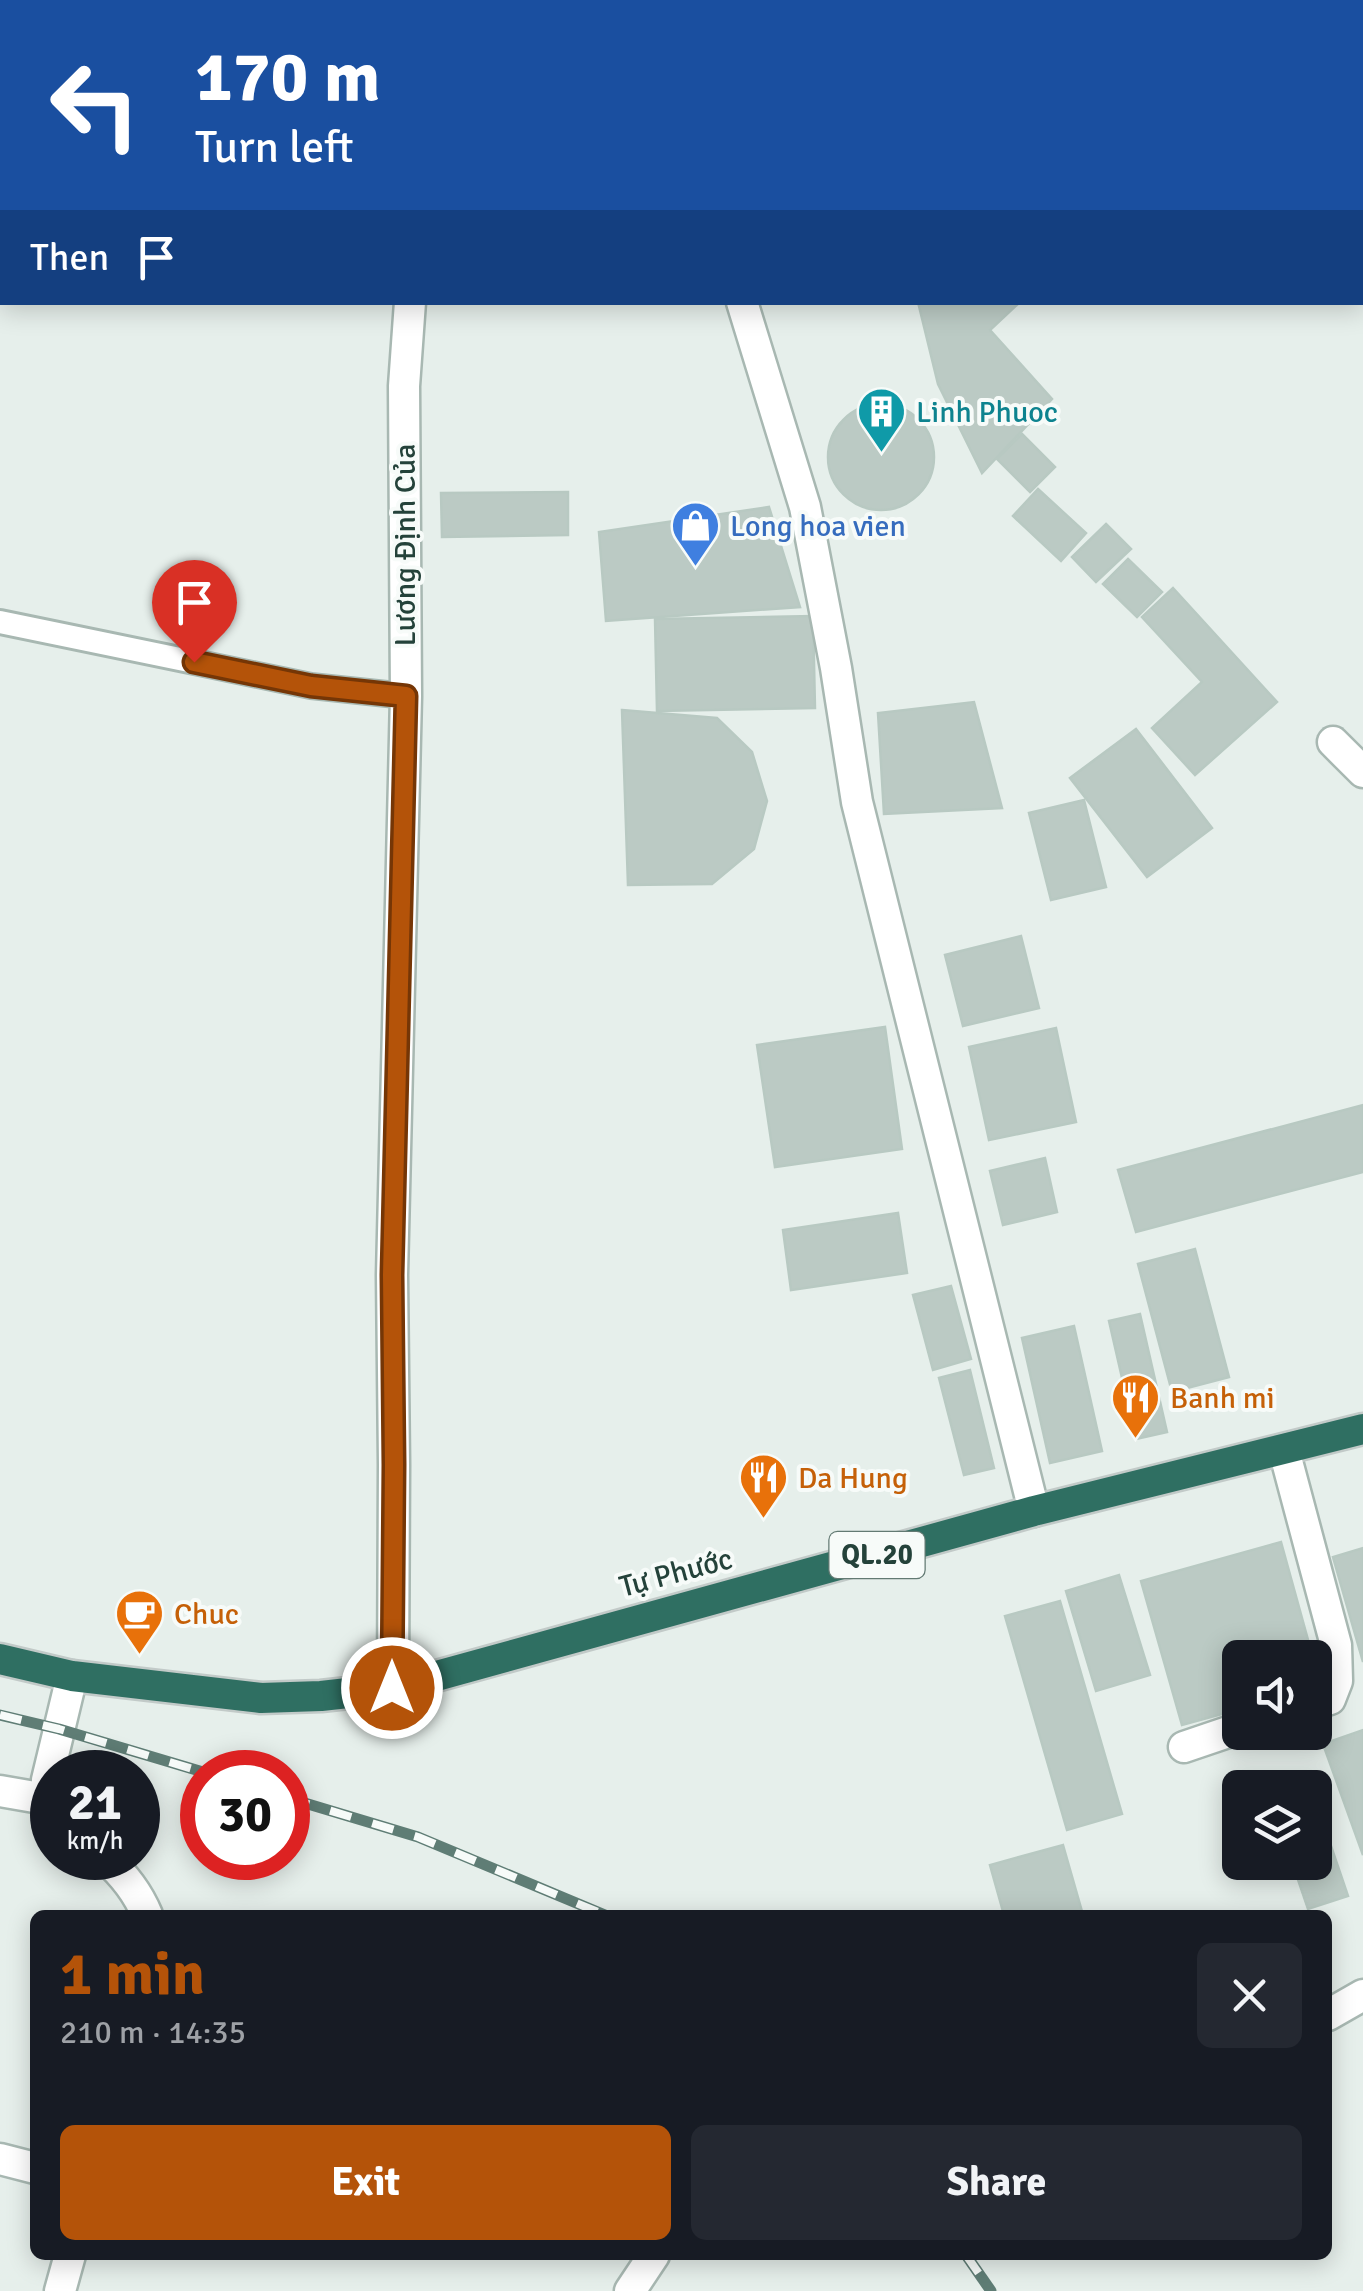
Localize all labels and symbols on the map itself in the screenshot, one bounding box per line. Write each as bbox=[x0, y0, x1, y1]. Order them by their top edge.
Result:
building icon: Linh Phuoc bbox=[855, 386, 907, 454]
place label: Linh Phuoc bbox=[916, 394, 1058, 431]
street label: Lương Định Của bbox=[387, 444, 424, 646]
shop icon: Long hoa vien bbox=[669, 500, 721, 568]
place label: Long hoa vien bbox=[730, 508, 906, 545]
pin bbox=[152, 560, 237, 663]
restaurant icon: Banh mi bbox=[1109, 1372, 1161, 1440]
place label: Banh mi bbox=[1170, 1380, 1275, 1417]
restaurant icon: Da Hung bbox=[737, 1452, 789, 1520]
place label: Da Hung bbox=[798, 1460, 908, 1497]
road number: QL.20 bbox=[830, 1532, 924, 1578]
street label: Tự Phước bbox=[615, 1540, 737, 1606]
cafe icon: Chuc bbox=[113, 1588, 165, 1656]
place label: Chuc bbox=[174, 1596, 239, 1633]
position arrow bbox=[340, 1636, 444, 1740]
speed limit sign: 30 bbox=[180, 1750, 310, 1880]

